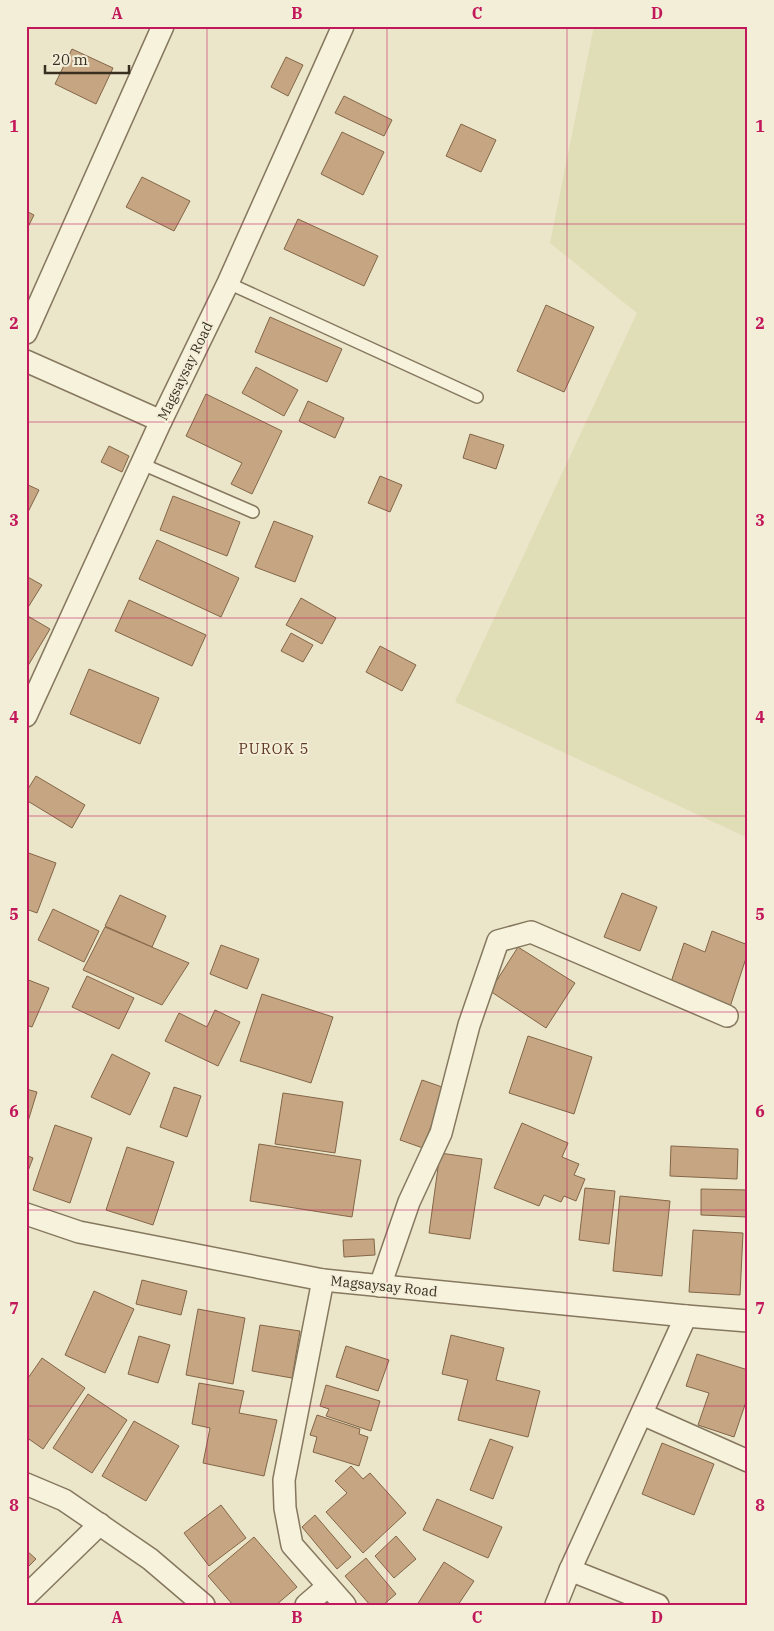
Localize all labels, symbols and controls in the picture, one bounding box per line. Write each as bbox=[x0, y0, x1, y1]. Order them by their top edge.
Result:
text: A bbox=[111, 3, 123, 23]
text: B bbox=[291, 3, 303, 23]
text: C bbox=[472, 3, 482, 23]
text: D bbox=[651, 3, 663, 23]
scale bar bbox=[45, 42, 129, 74]
text: 20 m bbox=[52, 50, 88, 69]
text: 1 bbox=[9, 116, 19, 136]
text: 1 bbox=[755, 116, 765, 136]
text: 2 bbox=[9, 313, 19, 333]
text: 2 bbox=[755, 313, 765, 333]
street label: Magsaysay Road bbox=[153, 318, 217, 423]
text: 3 bbox=[9, 510, 19, 530]
text: 3 bbox=[755, 510, 765, 530]
text: 4 bbox=[9, 707, 19, 727]
text: 4 bbox=[755, 707, 765, 727]
district label: PUROK 5 bbox=[238, 739, 310, 758]
text: 5 bbox=[9, 904, 19, 924]
text: 5 bbox=[755, 904, 765, 924]
text: 6 bbox=[9, 1101, 19, 1121]
text: 6 bbox=[755, 1101, 765, 1121]
street label: Magsaysay Road bbox=[330, 1271, 439, 1301]
text: 7 bbox=[9, 1298, 19, 1318]
text: 7 bbox=[755, 1298, 765, 1318]
text: 8 bbox=[9, 1495, 19, 1515]
text: 8 bbox=[755, 1495, 765, 1515]
text: A bbox=[111, 1607, 123, 1627]
text: B bbox=[291, 1607, 303, 1627]
text: C bbox=[472, 1607, 482, 1627]
text: D bbox=[651, 1607, 663, 1627]

